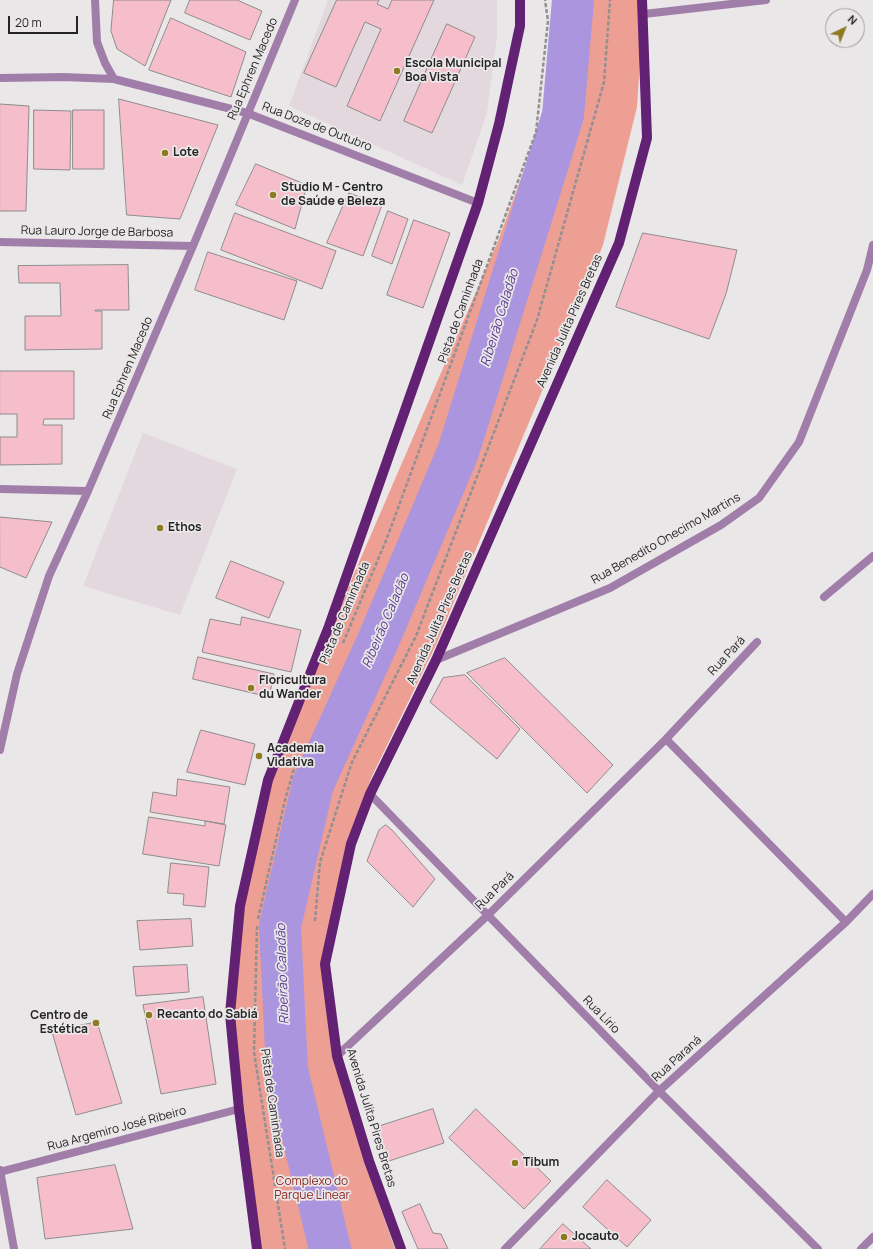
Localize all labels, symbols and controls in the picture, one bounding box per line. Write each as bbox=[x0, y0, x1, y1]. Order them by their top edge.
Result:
scale bar bbox=[10, 8, 80, 34]
north arrow bbox=[825, 8, 865, 48]
text: N bbox=[845, 11, 861, 28]
text: 20 m bbox=[15, 14, 42, 31]
street label: Rua Ephren Macedo bbox=[225, 16, 281, 122]
place label: Escola Municipal Boa Vista bbox=[405, 57, 502, 85]
marker: Escola Municipal Boa Vista bbox=[392, 66, 402, 76]
street label: Rua Doze de Outubro bbox=[260, 99, 374, 155]
place label: Lote bbox=[173, 146, 199, 160]
marker: Lote bbox=[160, 148, 170, 158]
place label: Studio M - Centro de Saúde e Beleza bbox=[281, 181, 385, 209]
marker: Studio M - Centro de Saúde e Beleza bbox=[268, 190, 278, 200]
street label: Rua Lauro Jorge de Barbosa bbox=[21, 223, 173, 241]
street label: Avenida Julita Pires Bretas bbox=[534, 252, 606, 390]
street label: Pista de Caminhada bbox=[435, 257, 487, 365]
water label: Ribeirão Caladão bbox=[478, 267, 522, 369]
street label: Rua Ephren Macedo bbox=[100, 315, 156, 421]
street label: Rua Benedito Onecimo Martins bbox=[589, 490, 743, 588]
place label: Ethos bbox=[168, 521, 201, 535]
marker: Ethos bbox=[155, 523, 165, 533]
street label: Avenida Julita Pires Bretas bbox=[404, 549, 476, 687]
street label: Pista de Caminhada bbox=[317, 560, 373, 666]
water label: Ribeirão Caladão bbox=[359, 572, 413, 670]
street label: Rua Pará bbox=[705, 633, 749, 679]
place label: Floricultura du Wander bbox=[259, 674, 326, 702]
marker: Floricultura du Wander bbox=[246, 683, 256, 693]
place label: Academia Vidativa bbox=[267, 742, 324, 770]
marker: Academia Vidativa bbox=[254, 751, 264, 761]
street label: Rua Pará bbox=[473, 869, 517, 913]
water label: Ribeirão Caladão bbox=[273, 923, 293, 1025]
street label: Rua Lírio bbox=[580, 993, 622, 1037]
place label: Recanto do Sabiá bbox=[157, 1008, 258, 1022]
place label: Centro de Estética bbox=[30, 1009, 88, 1037]
marker: Recanto do Sabiá bbox=[144, 1010, 154, 1020]
marker: Centro de Estética bbox=[91, 1018, 101, 1028]
street label: Rua Paraná bbox=[649, 1033, 705, 1085]
street label: Avenida Julita Pires Bretas bbox=[343, 1047, 399, 1189]
street label: Pista de Caminhada bbox=[257, 1048, 287, 1158]
street label: Rua Argemiro José Ribeiro bbox=[46, 1104, 188, 1154]
place label: Tibum bbox=[523, 1156, 559, 1170]
marker: Tibum bbox=[510, 1158, 520, 1168]
park label: Complexo do Parque Linear bbox=[274, 1175, 350, 1203]
place label: Jocauto bbox=[572, 1230, 619, 1244]
marker: Jocauto bbox=[559, 1232, 569, 1242]

